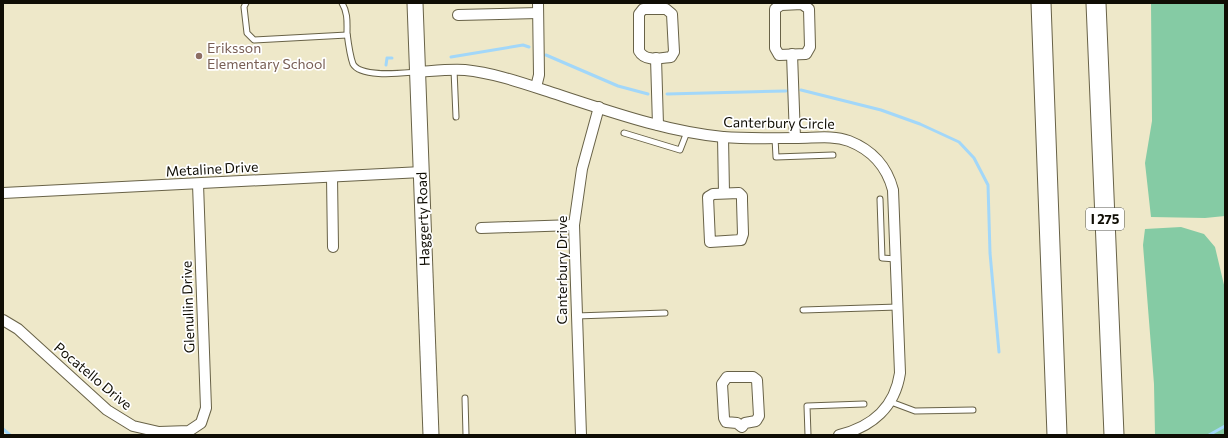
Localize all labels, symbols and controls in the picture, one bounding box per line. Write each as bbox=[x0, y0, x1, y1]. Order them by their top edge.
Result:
place label: Eriksson Elementary School bbox=[207, 39, 326, 72]
marker: Eriksson Elementary School bbox=[194, 51, 204, 61]
street label: Canterbury Circle bbox=[723, 113, 835, 132]
street label: Metaline Drive bbox=[165, 158, 259, 179]
street label: Haggerty Road bbox=[412, 172, 433, 266]
road number: I 275 bbox=[1086, 208, 1124, 230]
street label: Canterbury Drive bbox=[553, 216, 570, 325]
street label: Glenullin Drive bbox=[177, 261, 198, 353]
street label: Pocatello Drive bbox=[51, 338, 136, 413]

